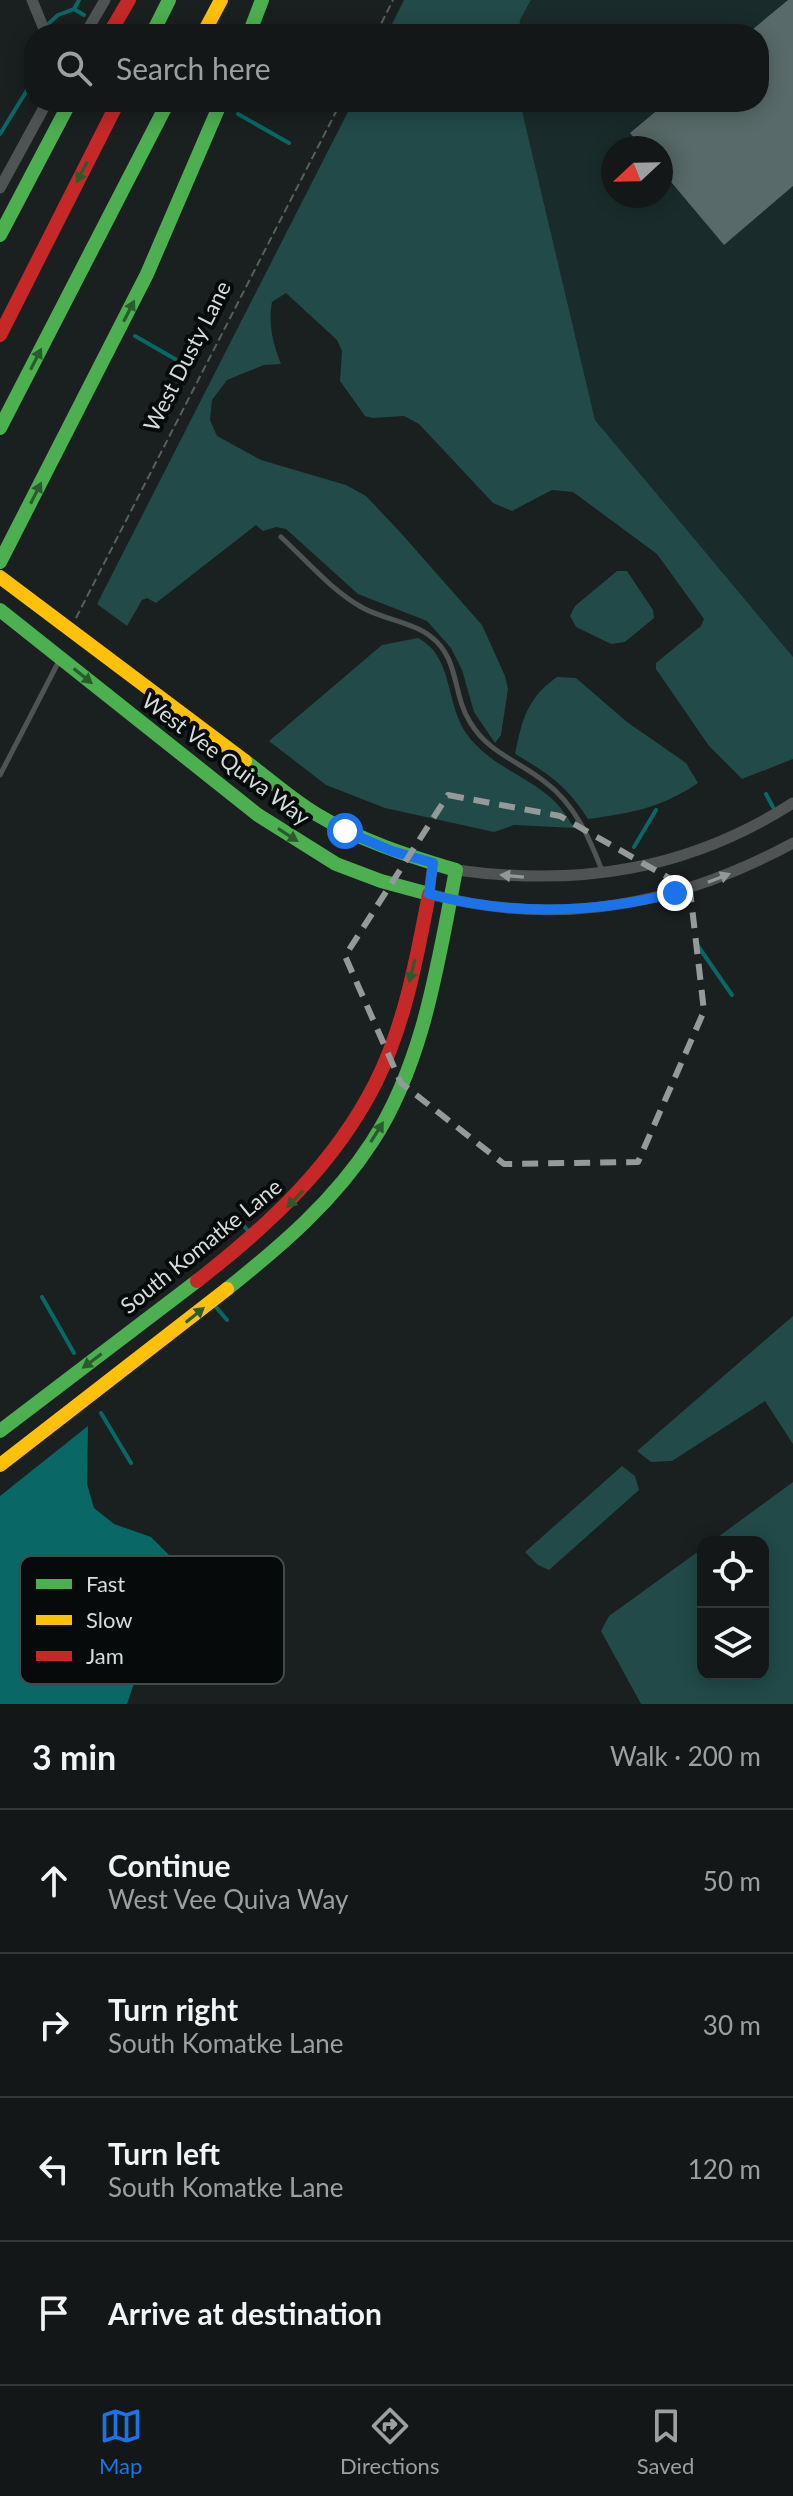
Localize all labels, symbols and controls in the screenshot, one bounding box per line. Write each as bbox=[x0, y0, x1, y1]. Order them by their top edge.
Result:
search box bbox=[24, 24, 769, 112]
icon: search bbox=[52, 46, 96, 90]
text: Search here bbox=[116, 50, 271, 86]
north arrow bbox=[601, 136, 673, 208]
one-way arrow bbox=[76, 160, 89, 183]
street label: West Dusty Lane bbox=[137, 276, 236, 435]
one-way arrow bbox=[122, 300, 135, 323]
one-way arrow bbox=[29, 347, 42, 370]
one-way arrow bbox=[30, 482, 43, 505]
one-way arrow bbox=[72, 667, 92, 684]
street label: West Vee Quiva Way bbox=[137, 687, 316, 831]
route start bbox=[327, 813, 363, 849]
one-way arrow bbox=[277, 828, 299, 842]
one-way arrow bbox=[499, 869, 524, 882]
one-way arrow bbox=[707, 871, 731, 884]
route end bbox=[657, 875, 693, 911]
one-way arrow bbox=[406, 958, 418, 983]
one-way arrow bbox=[370, 1121, 384, 1143]
street label: South Komatke Lane bbox=[115, 1172, 287, 1319]
one-way arrow bbox=[286, 1189, 304, 1208]
one-way arrow bbox=[185, 1307, 205, 1324]
one-way arrow bbox=[82, 1352, 102, 1368]
map controls bbox=[697, 1536, 769, 1680]
button: locate bbox=[697, 1536, 769, 1608]
legend bbox=[20, 1556, 284, 1684]
text: Fast bbox=[86, 1570, 125, 1597]
text: Slow bbox=[86, 1606, 133, 1633]
button: layers bbox=[697, 1608, 769, 1680]
text: Jam bbox=[86, 1642, 124, 1669]
text: 3 min bbox=[32, 1736, 116, 1777]
text: Walk · 200 m bbox=[610, 1740, 761, 1772]
text: Continue bbox=[108, 1847, 231, 1883]
icon: ahead bbox=[32, 1859, 76, 1903]
text: 50 m bbox=[703, 1865, 761, 1897]
text: West Vee Quiva Way bbox=[108, 1883, 348, 1915]
text: Turn right bbox=[108, 1991, 238, 2027]
icon: right bbox=[32, 2003, 76, 2047]
text: 30 m bbox=[703, 2009, 761, 2041]
text: South Komatke Lane bbox=[108, 2027, 344, 2059]
text: Turn left bbox=[108, 2135, 220, 2171]
icon: left bbox=[32, 2147, 76, 2191]
text: 120 m bbox=[688, 2153, 761, 2185]
text: South Komatke Lane bbox=[108, 2171, 344, 2203]
icon: arrive bbox=[32, 2291, 76, 2335]
text: Arrive at destination bbox=[108, 2295, 382, 2331]
tab: Map bbox=[99, 2404, 143, 2479]
tab: Directions bbox=[340, 2404, 439, 2479]
tab: Saved bbox=[637, 2404, 694, 2479]

